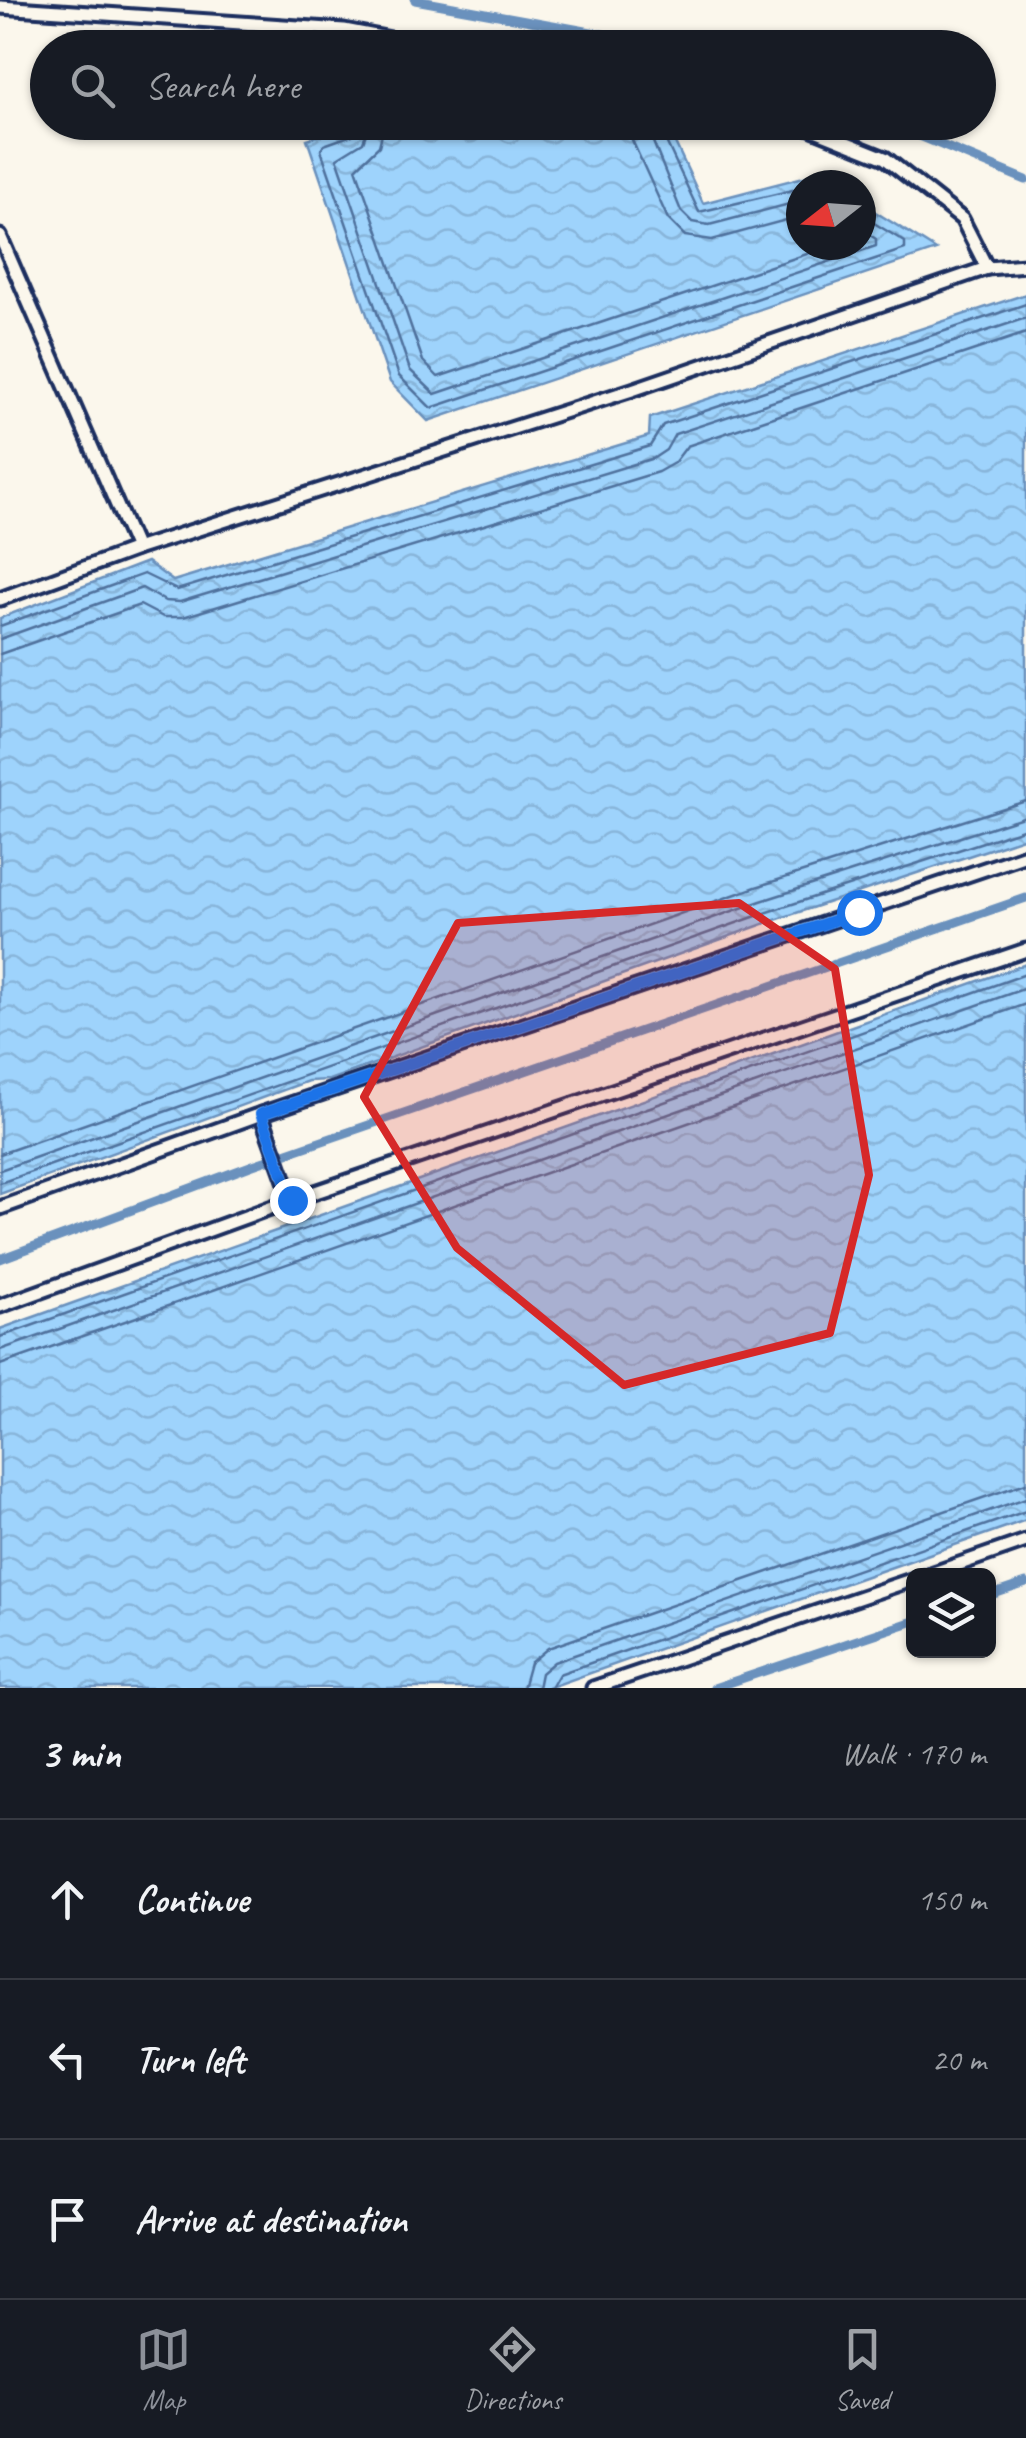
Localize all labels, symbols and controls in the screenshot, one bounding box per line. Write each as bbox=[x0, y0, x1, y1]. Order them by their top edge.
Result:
search box bbox=[30, 30, 996, 140]
icon: search bbox=[65, 58, 120, 113]
text: Search here bbox=[145, 62, 300, 109]
north arrow bbox=[786, 170, 876, 260]
route start bbox=[837, 890, 883, 936]
route end bbox=[270, 1178, 316, 1224]
map controls bbox=[906, 1568, 996, 1658]
button: layers bbox=[906, 1568, 996, 1658]
text: 3 min bbox=[40, 1727, 120, 1780]
text: Walk · 170 m bbox=[842, 1733, 986, 1774]
icon: ahead bbox=[40, 1872, 95, 1927]
text: Continue bbox=[135, 1876, 249, 1923]
text: 150 m bbox=[917, 1879, 986, 1920]
icon: left bbox=[40, 2032, 95, 2087]
text: Turn left bbox=[135, 2036, 245, 2083]
text: 20 m bbox=[932, 2039, 986, 2080]
icon: arrive bbox=[40, 2192, 95, 2247]
text: Arrive at destination bbox=[135, 2196, 407, 2243]
tab: Map bbox=[136, 2322, 191, 2417]
tab: Directions bbox=[464, 2322, 562, 2417]
tab: Saved bbox=[835, 2322, 890, 2417]

